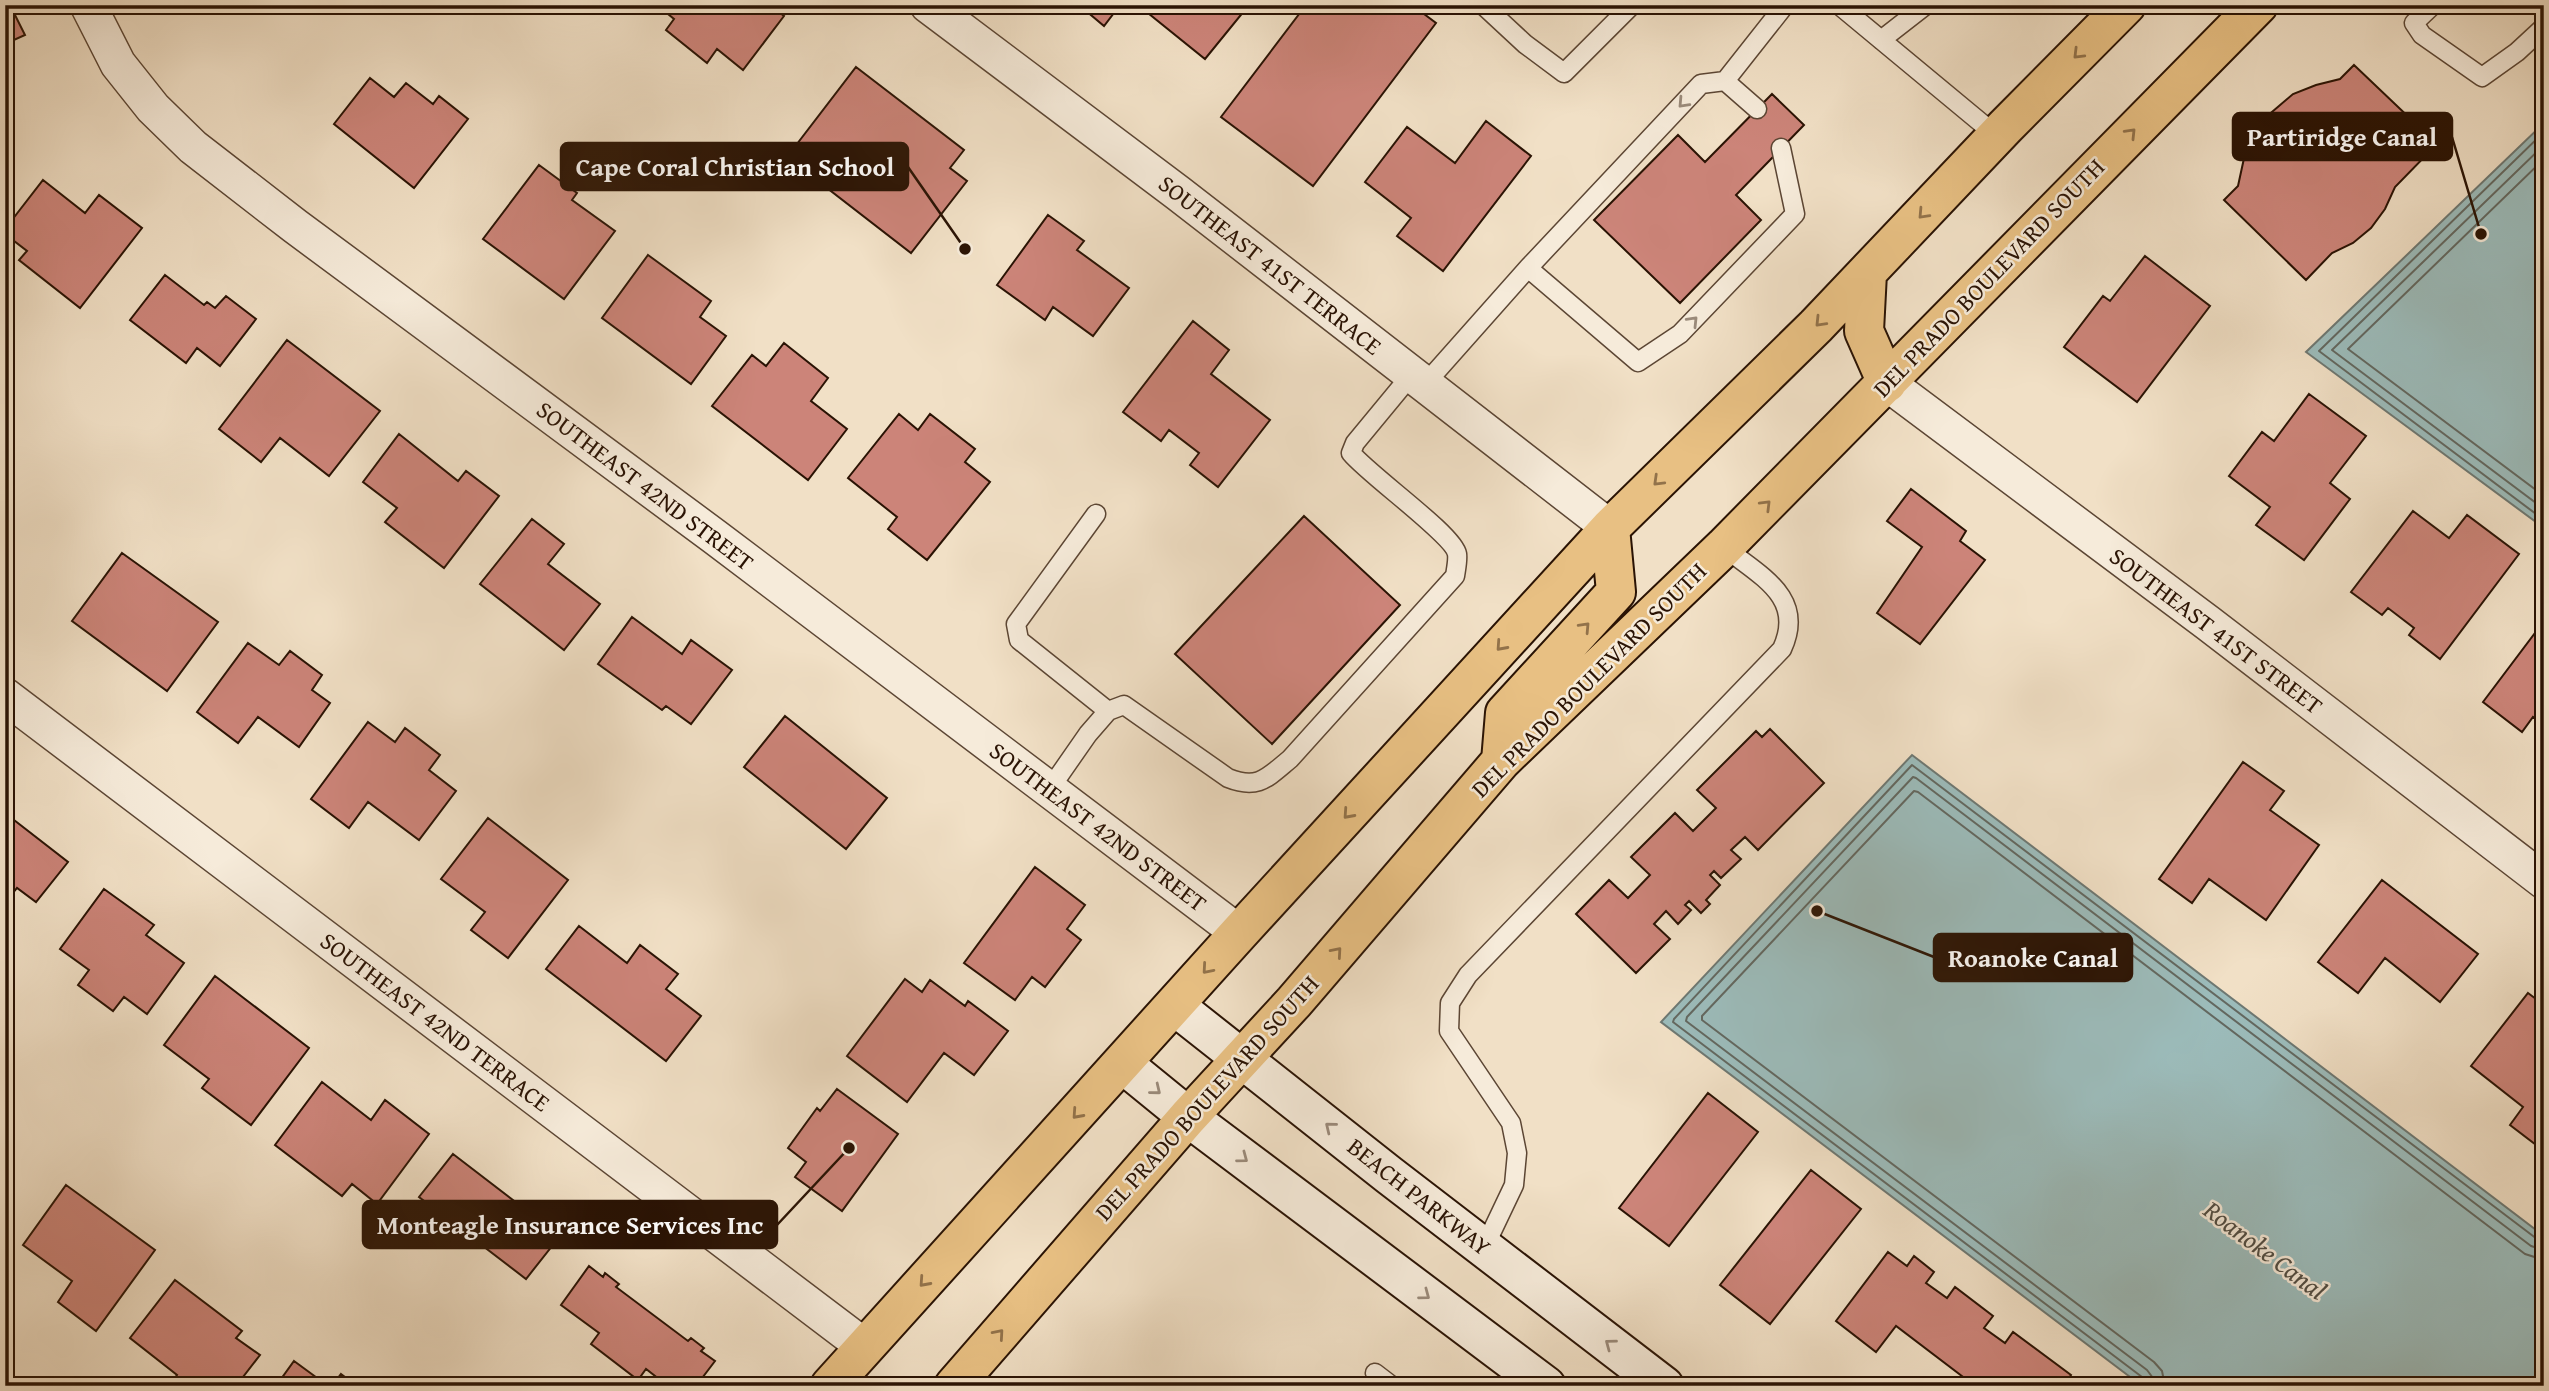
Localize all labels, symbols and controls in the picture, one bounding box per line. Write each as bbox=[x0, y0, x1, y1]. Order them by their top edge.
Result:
one-way arrow bbox=[2073, 45, 2086, 58]
one-way arrow bbox=[1679, 95, 1691, 108]
callout: Partiridge Canal bbox=[2233, 113, 2452, 160]
text: Partiridge Canal bbox=[2247, 117, 2437, 156]
one-way arrow bbox=[2122, 128, 2135, 141]
callout: Cape Coral Christian School bbox=[561, 143, 908, 190]
text: Cape Coral Christian School bbox=[576, 147, 894, 186]
street label: DEL PRADO BOULEVARD SOUTH bbox=[1865, 150, 2113, 405]
street label: SOUTHEAST 41ST TERRACE bbox=[1151, 166, 1389, 363]
one-way arrow bbox=[1918, 206, 1931, 219]
one-way arrow bbox=[1816, 314, 1829, 327]
one-way arrow bbox=[1684, 316, 1697, 329]
street label: SOUTHEAST 42ND STREET bbox=[529, 392, 761, 579]
one-way arrow bbox=[1653, 473, 1666, 486]
one-way arrow bbox=[1757, 500, 1770, 513]
street label: SOUTHEAST 41ST STREET bbox=[2102, 539, 2330, 722]
street label: DEL PRADO BOULEVARD SOUTH bbox=[1463, 554, 1714, 805]
one-way arrow bbox=[1576, 622, 1589, 635]
one-way arrow bbox=[1497, 638, 1510, 651]
street label: SOUTHEAST 42ND STREET bbox=[982, 733, 1214, 920]
one-way arrow bbox=[1343, 806, 1356, 819]
street label: SOUTHEAST 42ND TERRACE bbox=[313, 923, 558, 1120]
callout: Roanoke Canal bbox=[1934, 934, 2132, 981]
text: Roanoke Canal bbox=[1948, 938, 2118, 977]
one-way arrow bbox=[1329, 947, 1341, 960]
one-way arrow bbox=[1203, 961, 1215, 974]
street label: DEL PRADO BOULEVARD SOUTH bbox=[1086, 967, 1327, 1228]
one-way arrow bbox=[1148, 1082, 1160, 1095]
one-way arrow bbox=[1073, 1106, 1085, 1119]
one-way arrow bbox=[1325, 1122, 1337, 1135]
street label: BEACH PARKWAY bbox=[1340, 1129, 1498, 1264]
one-way arrow bbox=[1235, 1150, 1248, 1163]
water label: Roanoke Canal bbox=[2195, 1190, 2335, 1309]
callout: Monteagle Insurance Services Inc bbox=[363, 1201, 777, 1248]
text: Monteagle Insurance Services Inc bbox=[377, 1205, 763, 1244]
one-way arrow bbox=[920, 1274, 932, 1287]
one-way arrow bbox=[1417, 1287, 1430, 1299]
one-way arrow bbox=[991, 1330, 1003, 1343]
one-way arrow bbox=[1606, 1340, 1618, 1353]

